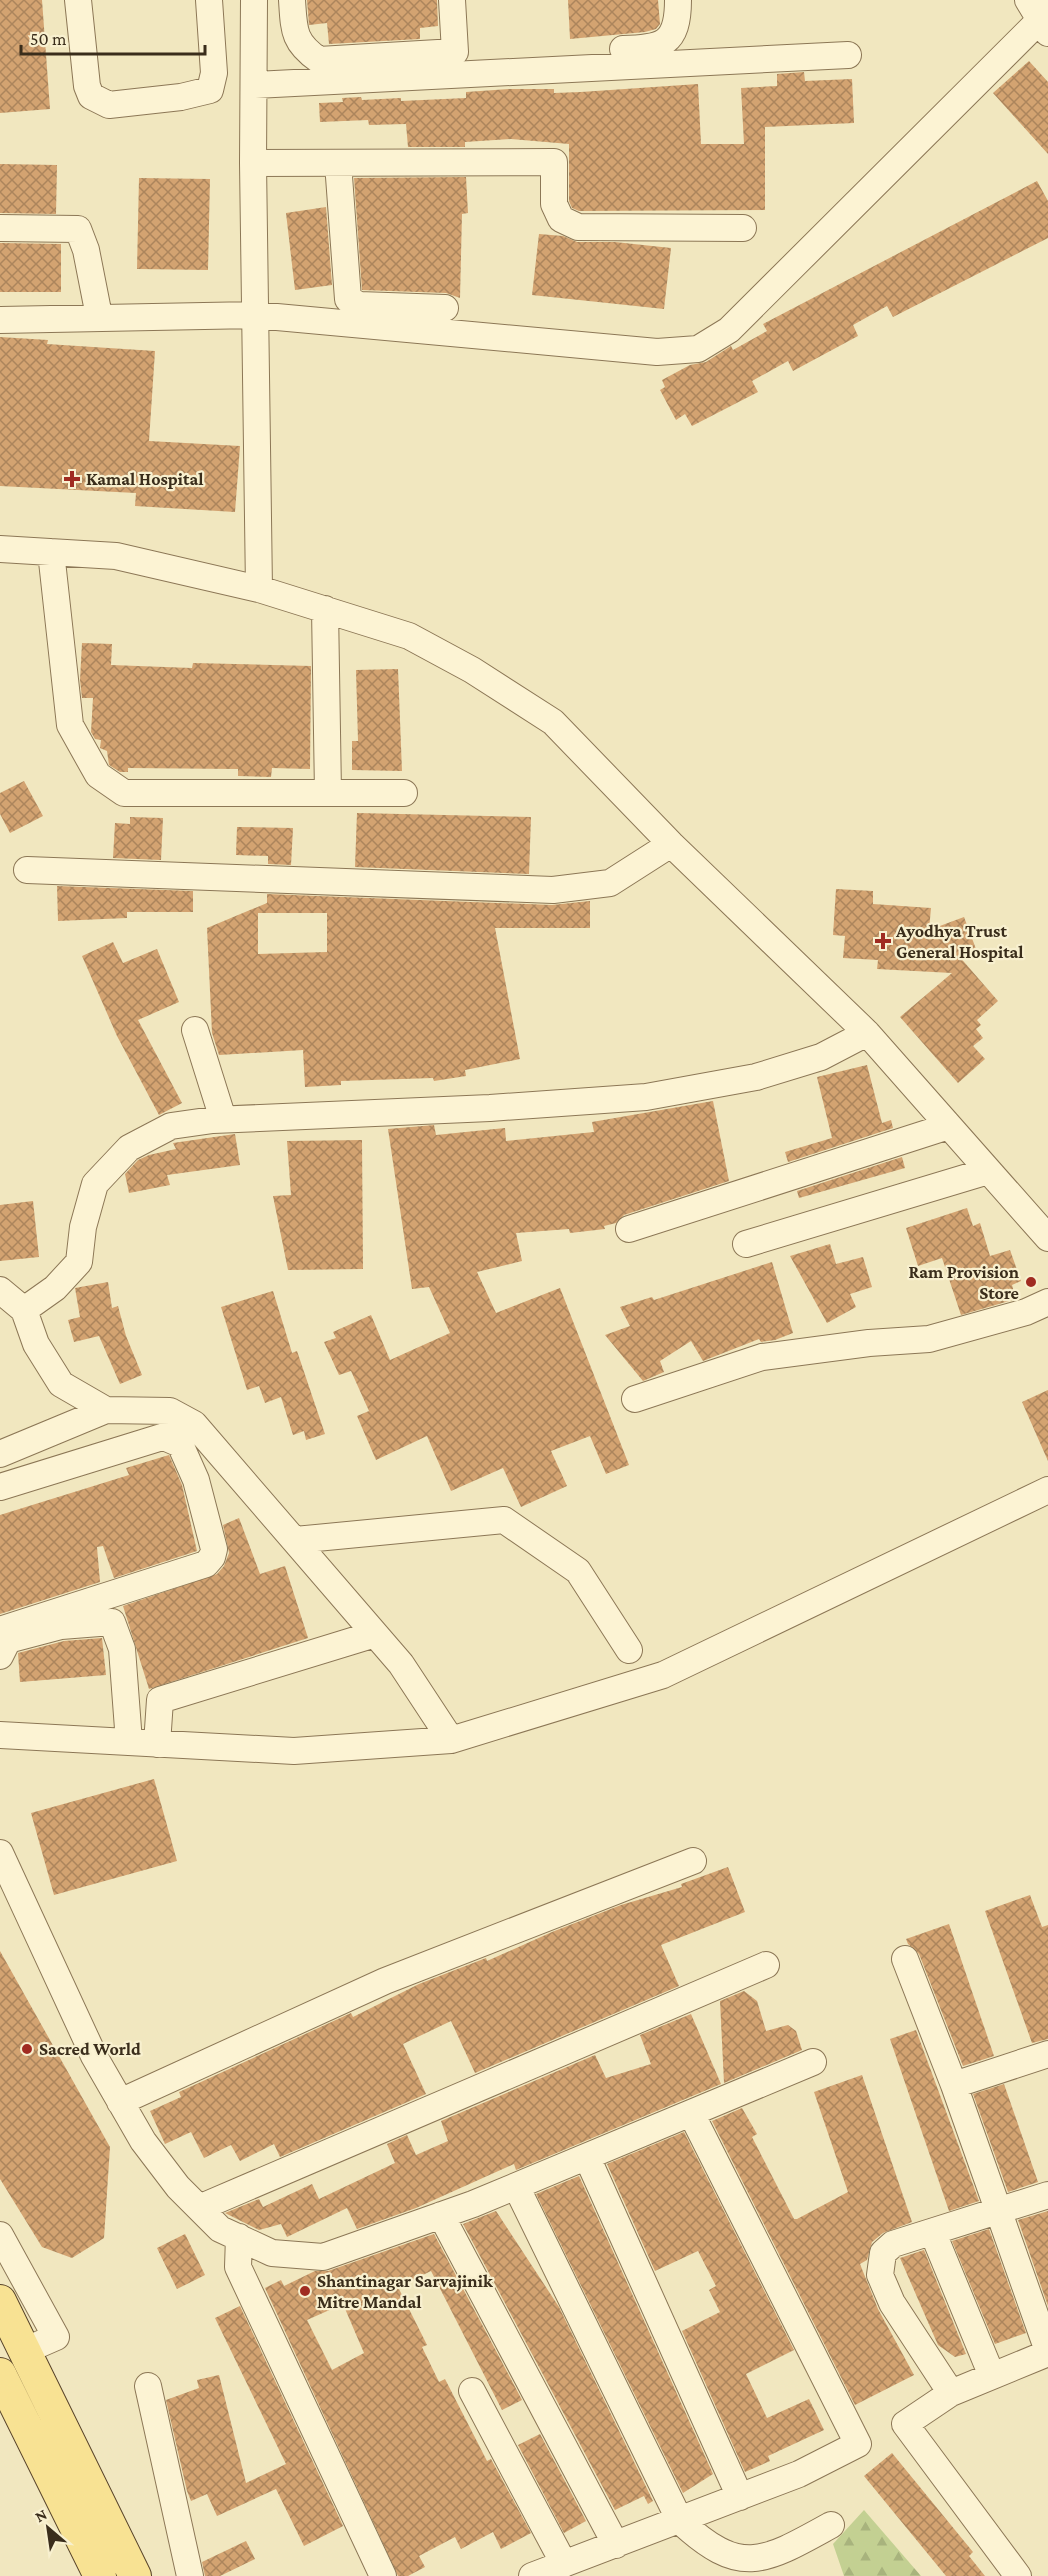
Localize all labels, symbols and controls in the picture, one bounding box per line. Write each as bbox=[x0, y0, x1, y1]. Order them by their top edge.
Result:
scale bar bbox=[21, 18, 206, 56]
text: 50 m bbox=[30, 29, 67, 49]
place label: Kamal Hospital bbox=[86, 469, 203, 489]
marker: Kamal Hospital bbox=[63, 470, 81, 488]
place label: Ayodhya Trust General Hospital bbox=[895, 921, 1024, 962]
marker: Ayodhya Trust General Hospital bbox=[874, 932, 892, 950]
place label: Ram Provision Store bbox=[908, 1262, 1020, 1303]
marker: Ram Provision Store bbox=[1024, 1275, 1038, 1289]
place label: Sacred World bbox=[39, 2039, 141, 2059]
marker: Sacred World bbox=[20, 2042, 34, 2056]
place label: Shantinagar Sarvajinik Mitre Mandal bbox=[317, 2271, 493, 2312]
marker: Shantinagar Sarvajinik Mitre Mandal bbox=[298, 2284, 312, 2298]
north arrow bbox=[18, 2498, 78, 2558]
text: N bbox=[32, 2505, 50, 2525]

